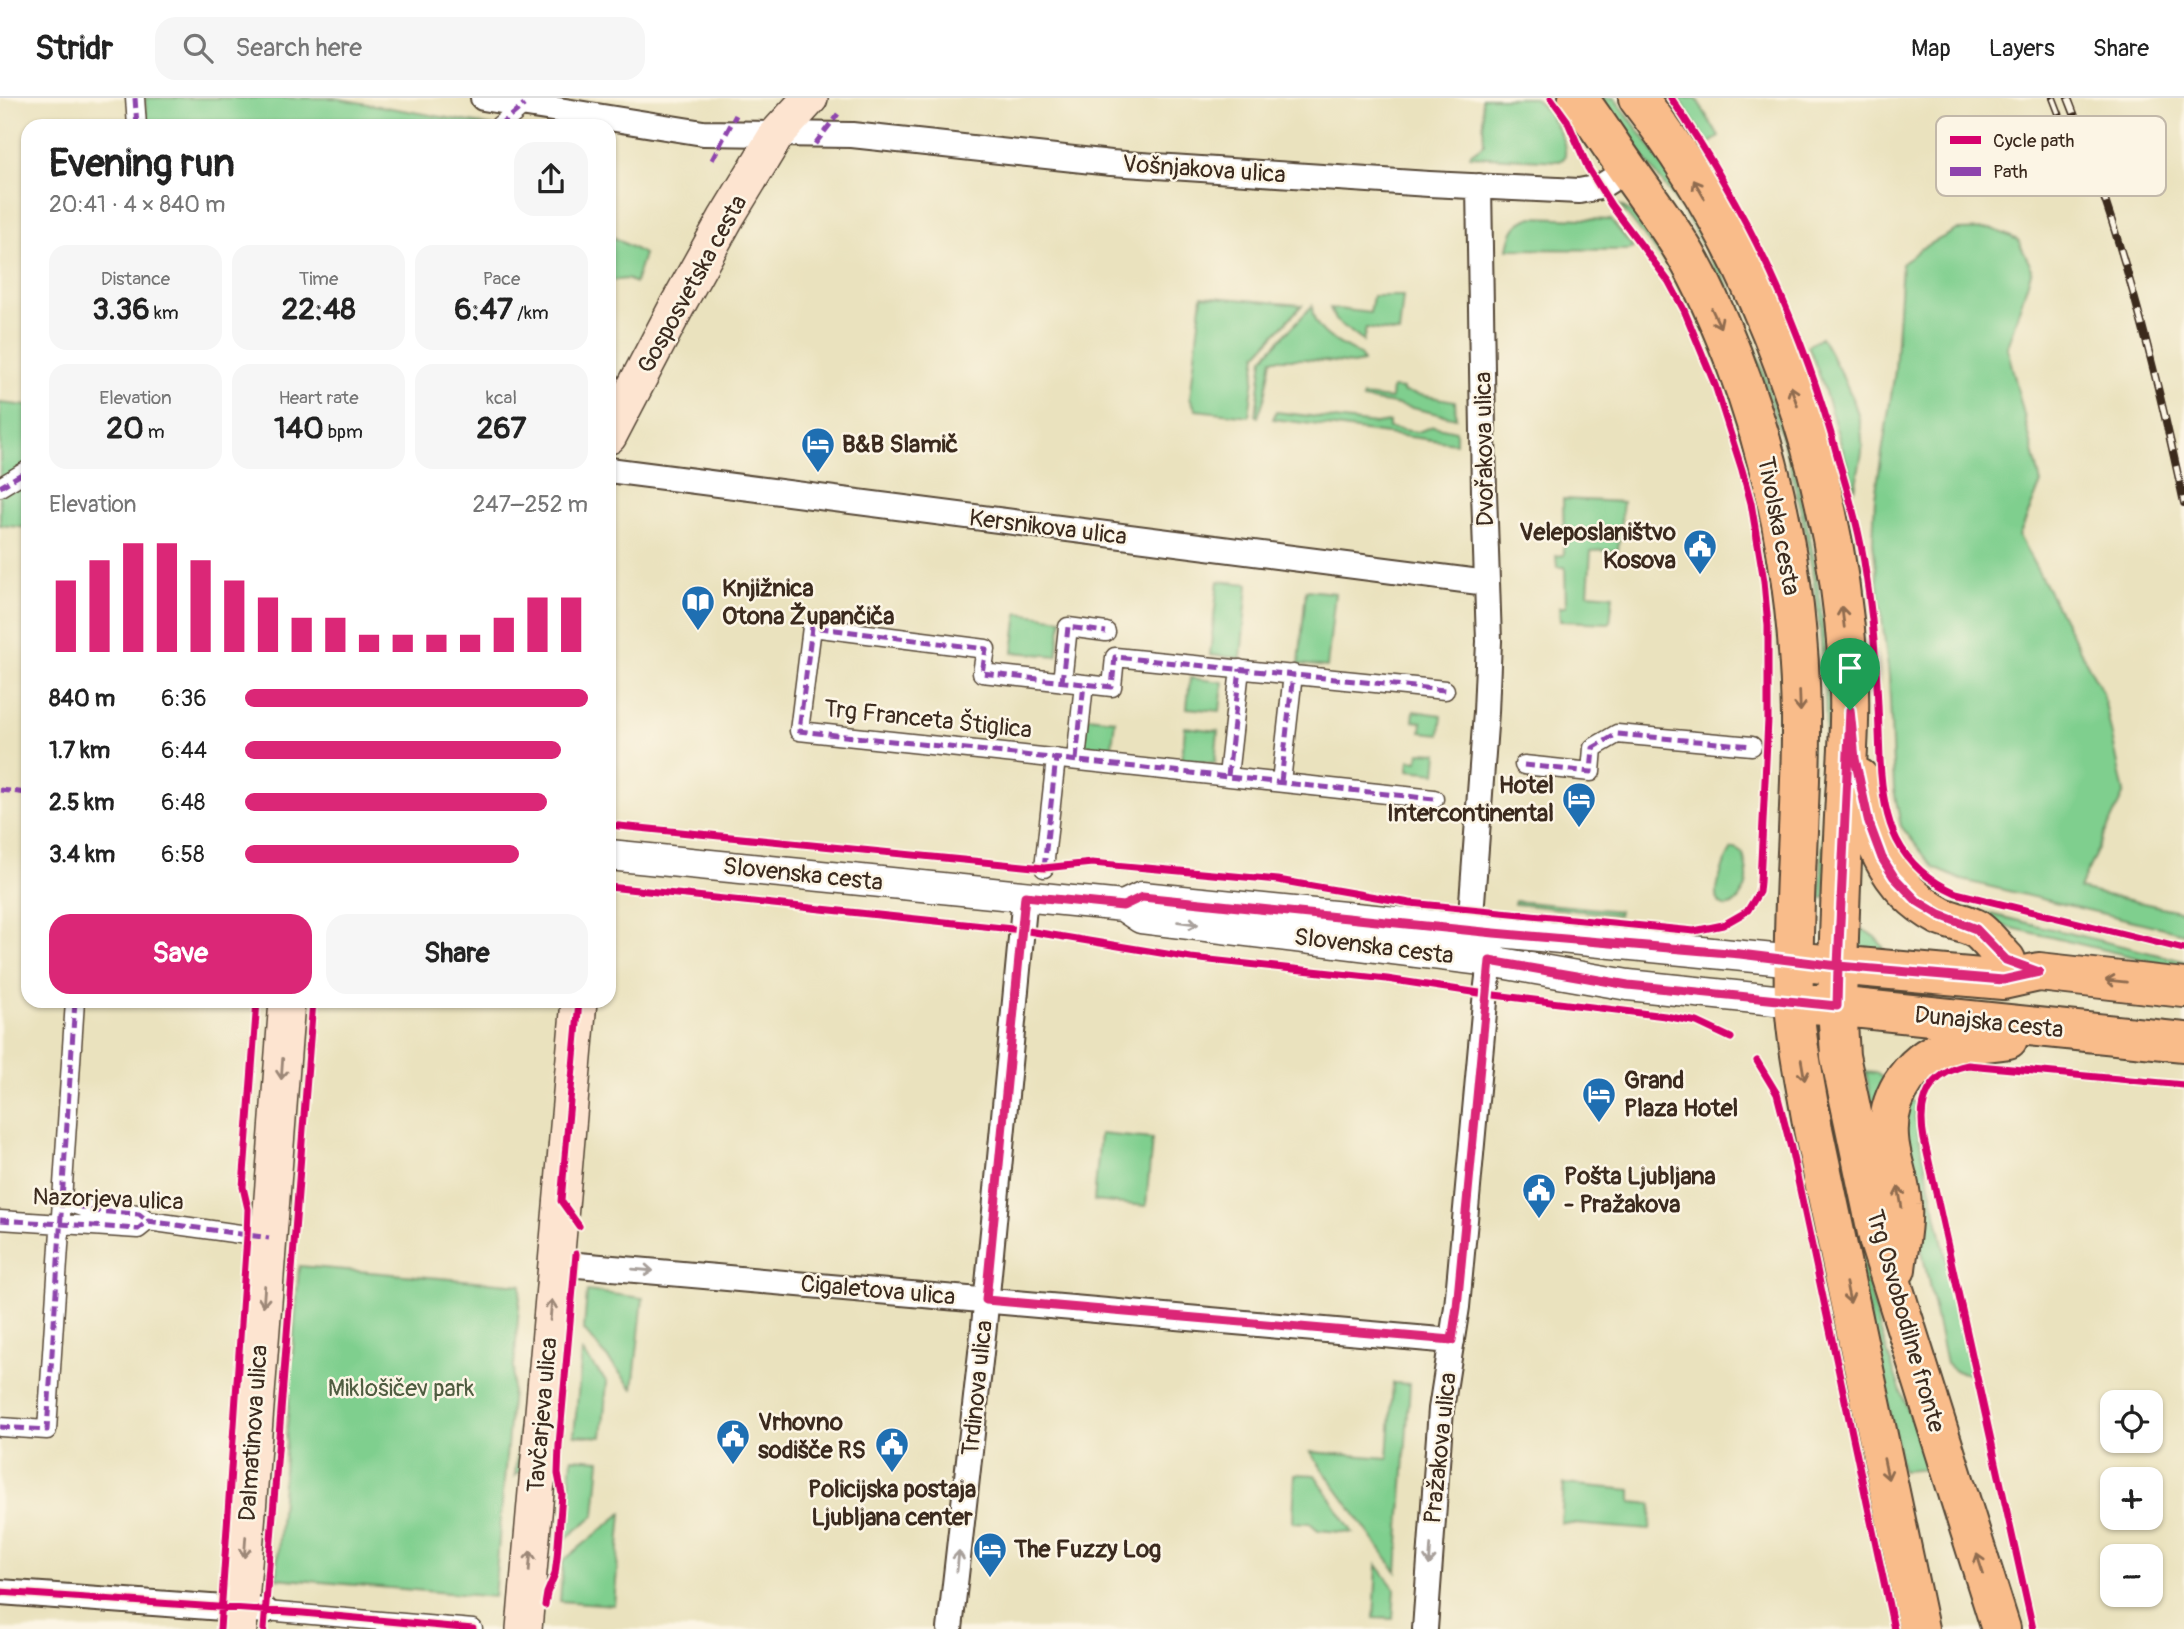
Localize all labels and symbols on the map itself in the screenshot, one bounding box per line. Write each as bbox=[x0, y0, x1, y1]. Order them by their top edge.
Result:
legend bbox=[1936, 116, 2166, 196]
text: Cycle path bbox=[1993, 129, 2074, 153]
street label: Vošnjakova ulica bbox=[1121, 149, 1287, 190]
text: Path bbox=[1993, 160, 2028, 184]
one-way arrow bbox=[1692, 180, 1706, 200]
street label: Gosposvetska cesta bbox=[631, 190, 753, 379]
one-way arrow bbox=[1711, 307, 1724, 328]
street label: Dvořakova ulica bbox=[1469, 371, 1500, 527]
one-way arrow bbox=[1787, 385, 1799, 407]
hotel icon: B&B Slamič bbox=[799, 425, 837, 474]
place label: B&B Slamič bbox=[842, 430, 958, 459]
street label: Tivolska cesta bbox=[1751, 454, 1806, 598]
street label: Kersnikova ulica bbox=[967, 503, 1129, 552]
place label: Veleposlaništvo Kosova bbox=[1519, 518, 1676, 575]
public building icon: Veleposlaništvo Kosova bbox=[1681, 527, 1719, 576]
place label: Knjižnica Otona Župančiča bbox=[722, 574, 894, 631]
library icon: Knjižnica Otona Župančiča bbox=[679, 583, 717, 632]
one-way arrow bbox=[1837, 606, 1850, 629]
pin bbox=[1820, 638, 1880, 710]
one-way arrow bbox=[1794, 689, 1807, 712]
street label: Trg Franceta Štiglica bbox=[822, 693, 1034, 745]
place label: Hotel Intercontinental bbox=[1387, 771, 1554, 828]
hotel icon: Hotel Intercontinental bbox=[1560, 780, 1598, 829]
street label: Slovenska cesta bbox=[722, 852, 884, 897]
one-way arrow bbox=[1176, 917, 1199, 930]
street label: Slovenska cesta bbox=[1292, 922, 1455, 971]
one-way arrow bbox=[2105, 974, 2128, 987]
street label: Dunajska cesta bbox=[1913, 1000, 2065, 1045]
one-way arrow bbox=[275, 1057, 288, 1080]
one-way arrow bbox=[1797, 1058, 1810, 1080]
place label: Grand Plaza Hotel bbox=[1624, 1066, 1738, 1123]
hotel icon: Grand Plaza Hotel bbox=[1580, 1075, 1618, 1124]
place label: Pošta Ljubljana - Pražakova bbox=[1564, 1162, 1716, 1219]
public building icon: Pošta Ljubljana - Pražakova bbox=[1520, 1171, 1558, 1220]
street label: Nazorjeva ulica bbox=[32, 1182, 184, 1217]
one-way arrow bbox=[1893, 1186, 1906, 1209]
street label: Trg Osvobodilne fronte bbox=[1860, 1206, 1951, 1436]
one-way arrow bbox=[632, 1264, 654, 1277]
street label: Cigaletova ulica bbox=[799, 1269, 956, 1312]
one-way arrow bbox=[1842, 1281, 1855, 1303]
one-way arrow bbox=[257, 1284, 270, 1307]
one-way arrow bbox=[545, 1299, 558, 1322]
street label: Trdinova ulica bbox=[956, 1319, 999, 1457]
street label: Tavčarjeva ulica bbox=[521, 1336, 564, 1494]
street label: Dalmatinova ulica bbox=[233, 1344, 274, 1522]
street label: Pražakova ulica bbox=[1418, 1371, 1463, 1525]
park label: Miklošičev park bbox=[328, 1374, 474, 1403]
place label: Vrhovno sodišče RS bbox=[758, 1408, 866, 1465]
public building icon: Vrhovno sodišče RS bbox=[714, 1417, 752, 1466]
public building icon: Policijska postaja Ljubljana center bbox=[873, 1425, 911, 1474]
one-way arrow bbox=[1879, 1457, 1893, 1480]
place label: Policijska postaja Ljubljana center bbox=[808, 1475, 976, 1532]
hotel icon: The Fuzzy Log bbox=[971, 1530, 1009, 1579]
one-way arrow bbox=[238, 1535, 251, 1558]
place label: The Fuzzy Log bbox=[1013, 1535, 1161, 1564]
one-way arrow bbox=[1424, 1543, 1437, 1566]
one-way arrow bbox=[524, 1550, 537, 1573]
one-way arrow bbox=[952, 1550, 965, 1573]
one-way arrow bbox=[1973, 1553, 1986, 1575]

